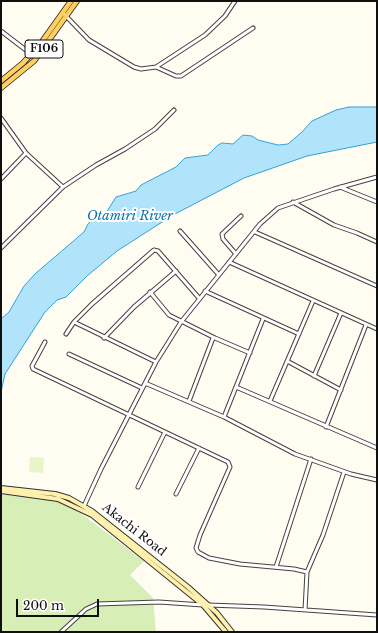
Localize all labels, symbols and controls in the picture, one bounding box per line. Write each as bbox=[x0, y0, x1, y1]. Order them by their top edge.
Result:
road number: F106 bbox=[25, 40, 63, 58]
water label: Otamiri River bbox=[87, 208, 173, 224]
street label: Akachi Road bbox=[99, 500, 169, 560]
scale bar bbox=[18, 591, 101, 617]
text: 200 m bbox=[23, 598, 64, 613]

